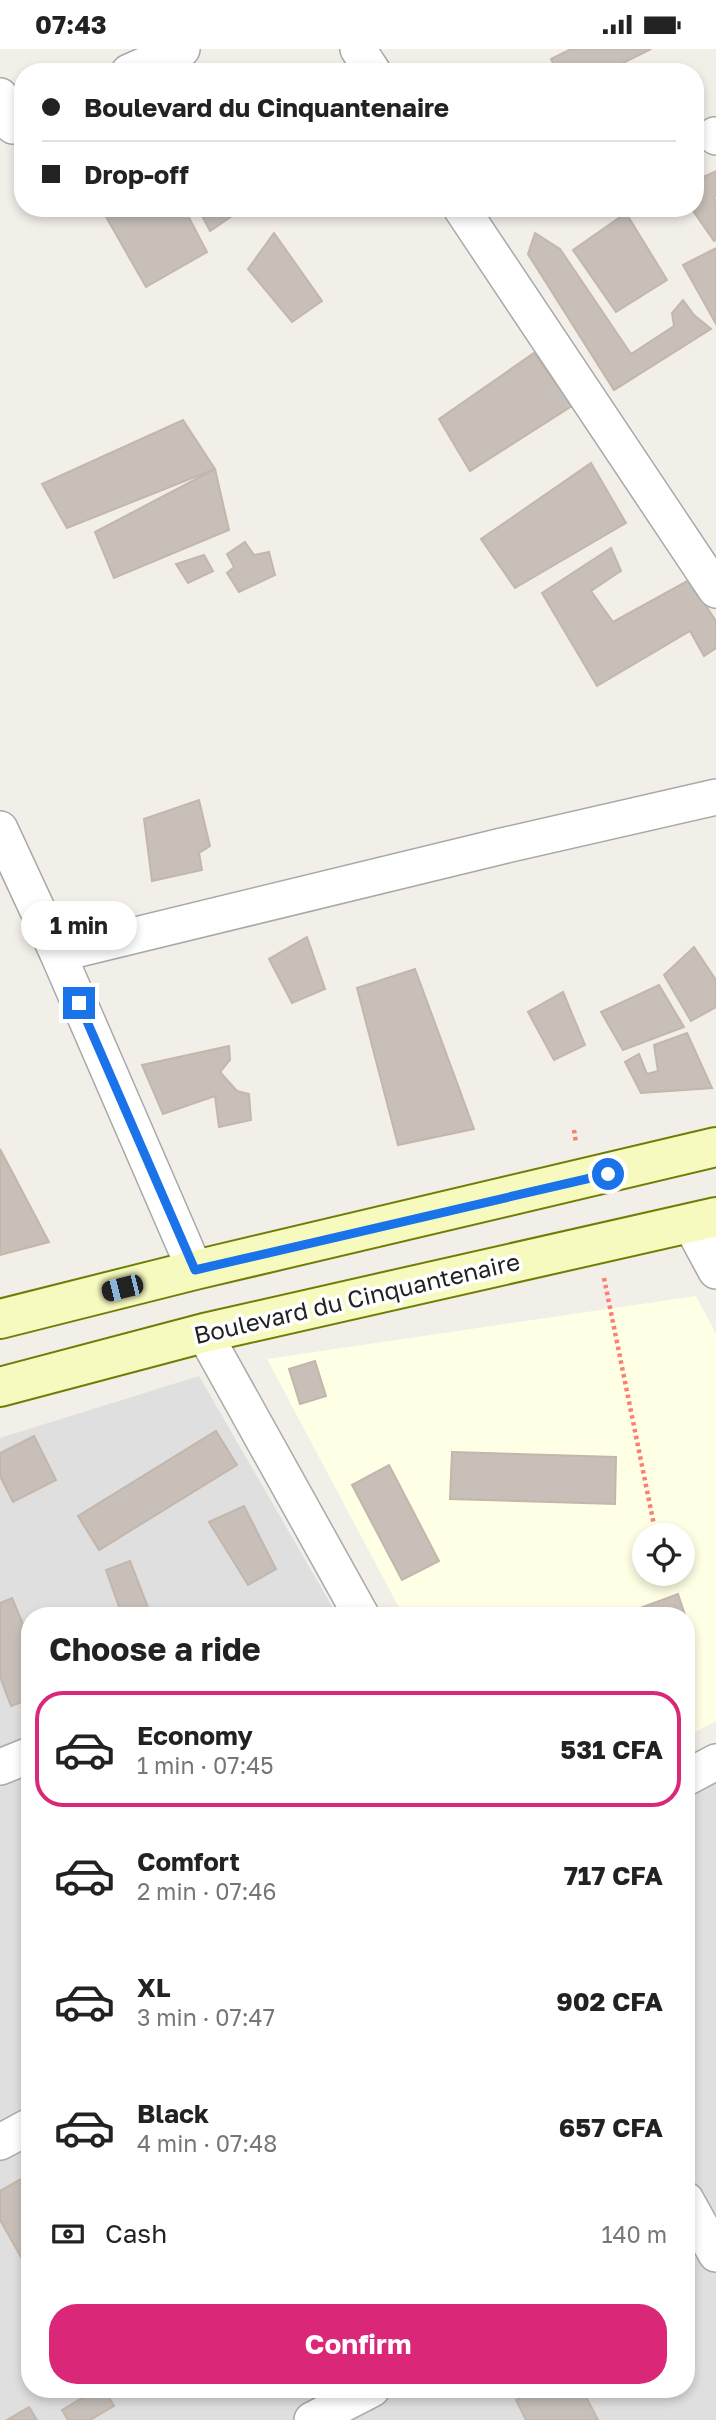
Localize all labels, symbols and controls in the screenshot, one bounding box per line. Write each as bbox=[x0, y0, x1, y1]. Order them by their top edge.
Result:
text: 07:43 bbox=[35, 9, 107, 40]
text: Boulevard du Cinquantenaire bbox=[84, 92, 449, 123]
text: Drop-off bbox=[84, 159, 189, 190]
callout: 1 min bbox=[21, 901, 137, 951]
text: 1 min bbox=[50, 911, 108, 939]
route end bbox=[63, 987, 95, 1019]
route start bbox=[592, 1158, 624, 1190]
street label: Boulevard du Cinquantenaire bbox=[191, 1246, 522, 1349]
car bbox=[100, 1273, 145, 1303]
map controls bbox=[632, 1523, 695, 1586]
button: locate bbox=[632, 1523, 695, 1586]
text: Choose a ride bbox=[49, 1630, 261, 1668]
icon: car bbox=[53, 1718, 116, 1781]
text: Economy bbox=[137, 1720, 253, 1751]
text: 531 CFA bbox=[560, 1734, 663, 1765]
text: 1 min · 07:45 bbox=[137, 1751, 274, 1779]
icon: car bbox=[53, 1844, 116, 1907]
text: Comfort bbox=[137, 1846, 240, 1877]
text: 717 CFA bbox=[564, 1860, 663, 1891]
text: 2 min · 07:46 bbox=[137, 1877, 276, 1905]
icon: car bbox=[53, 1970, 116, 2033]
text: XL bbox=[137, 1972, 171, 2003]
text: 902 CFA bbox=[556, 1986, 663, 2017]
text: 3 min · 07:47 bbox=[137, 2003, 275, 2031]
icon: car bbox=[53, 2096, 116, 2159]
text: Black bbox=[137, 2098, 209, 2129]
text: 657 CFA bbox=[559, 2112, 663, 2143]
text: 4 min · 07:48 bbox=[137, 2129, 277, 2157]
icon: cash bbox=[49, 2215, 87, 2253]
text: Cash bbox=[105, 2218, 167, 2249]
text: 140 m bbox=[601, 2220, 667, 2248]
button: Confirm bbox=[49, 2304, 667, 2384]

